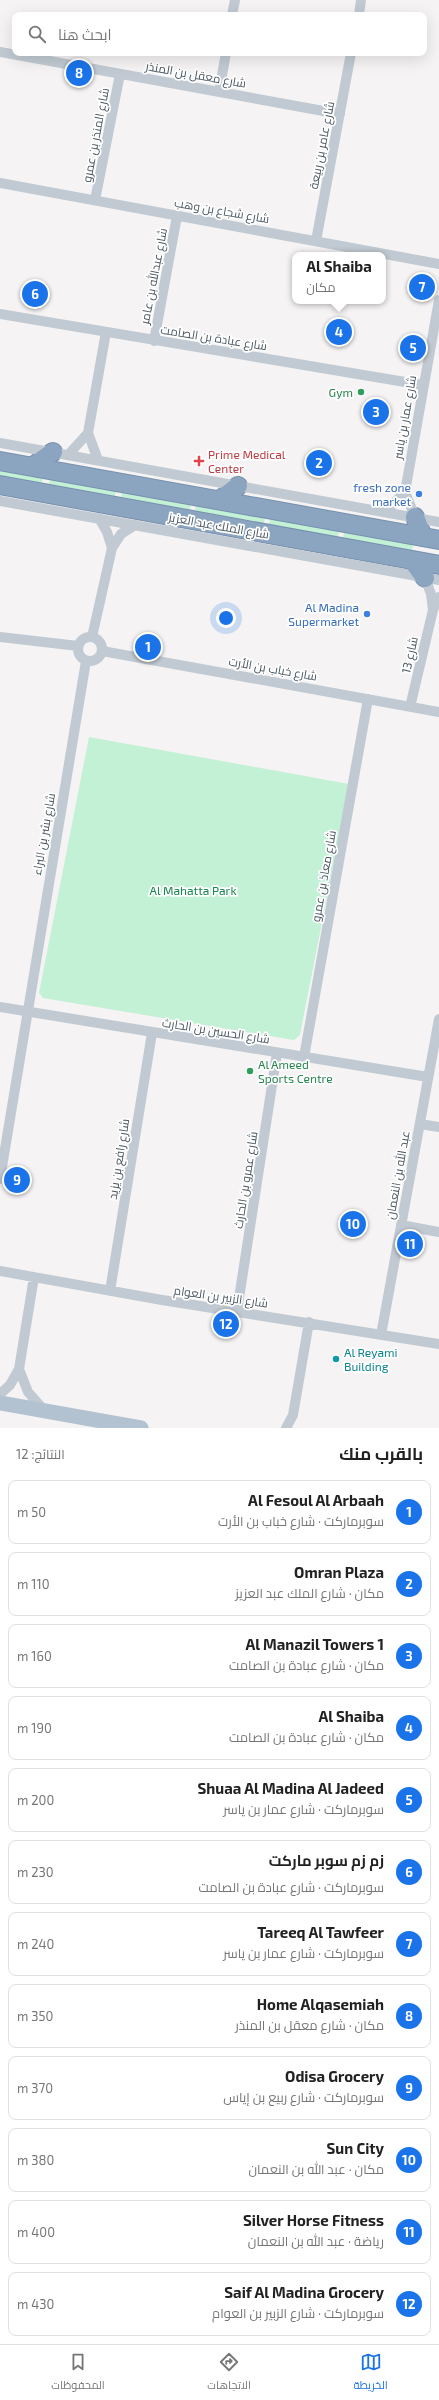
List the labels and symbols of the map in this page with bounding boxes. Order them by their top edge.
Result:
pin: 8 [66,58,92,88]
street label: شارع معقل بن المنذر [143,58,248,92]
street label: شارع المنذر بن عمرو [79,87,113,184]
street label: شارع عامر بن ربيعة [306,100,338,191]
street label: شارع شجاع بن وهب [173,195,271,227]
street label: شارع عبدالله بن عامر [137,227,171,327]
pin: 7 [409,272,435,302]
pin: 6 [22,279,48,309]
pin: 4 [326,317,352,347]
street label: شارع عبادة بن الصامت [159,322,268,354]
pin: 5 [400,333,426,363]
street label: شارع عمار بن ياسر [390,374,420,461]
place label: Gym [329,385,353,399]
marker: Gym [356,387,366,397]
pin: 3 [363,397,389,427]
place label: Prime Medical Center [208,447,286,475]
pin: 2 [306,448,332,478]
marker: Prime Medical Center [193,455,205,467]
place label: fresh zone market [353,480,411,508]
marker: fresh zone market [414,489,424,499]
street label: شارع الملك عبد العزيز [166,509,270,543]
place label: Al Madina Supermarket [288,600,359,628]
your location [216,608,236,628]
marker: Al Madina Supermarket [362,609,372,619]
pin: 1 [135,632,161,662]
street label: شارع 13 [398,635,422,675]
street label: شارع خباب بن الأرت [227,653,318,685]
street label: شارع بشر بن البراء [29,792,59,877]
street label: شارع معاذ بن عمرو [308,829,340,923]
park label: Al Mahatta Park [149,883,237,897]
street label: شارع الحسين بن الحارث [161,1015,271,1047]
place label: Al Ameed Sports Centre [258,1057,333,1085]
marker: Al Ameed Sports Centre [245,1066,255,1076]
street label: شارع رافع بن يزيد [105,1118,133,1201]
street label: شارع عمرو بن الحارث [230,1130,262,1230]
street label: عبد الله بن النعمان [382,1130,413,1221]
pin: 9 [4,1165,30,1195]
pin: 10 [340,1209,366,1239]
pin: 11 [397,1229,423,1259]
street label: شارع الزبير بن العوام [173,1282,269,1312]
pin: 12 [213,1309,239,1339]
place label: Al Reyami Building [344,1345,398,1373]
marker: Al Reyami Building [331,1354,341,1364]

